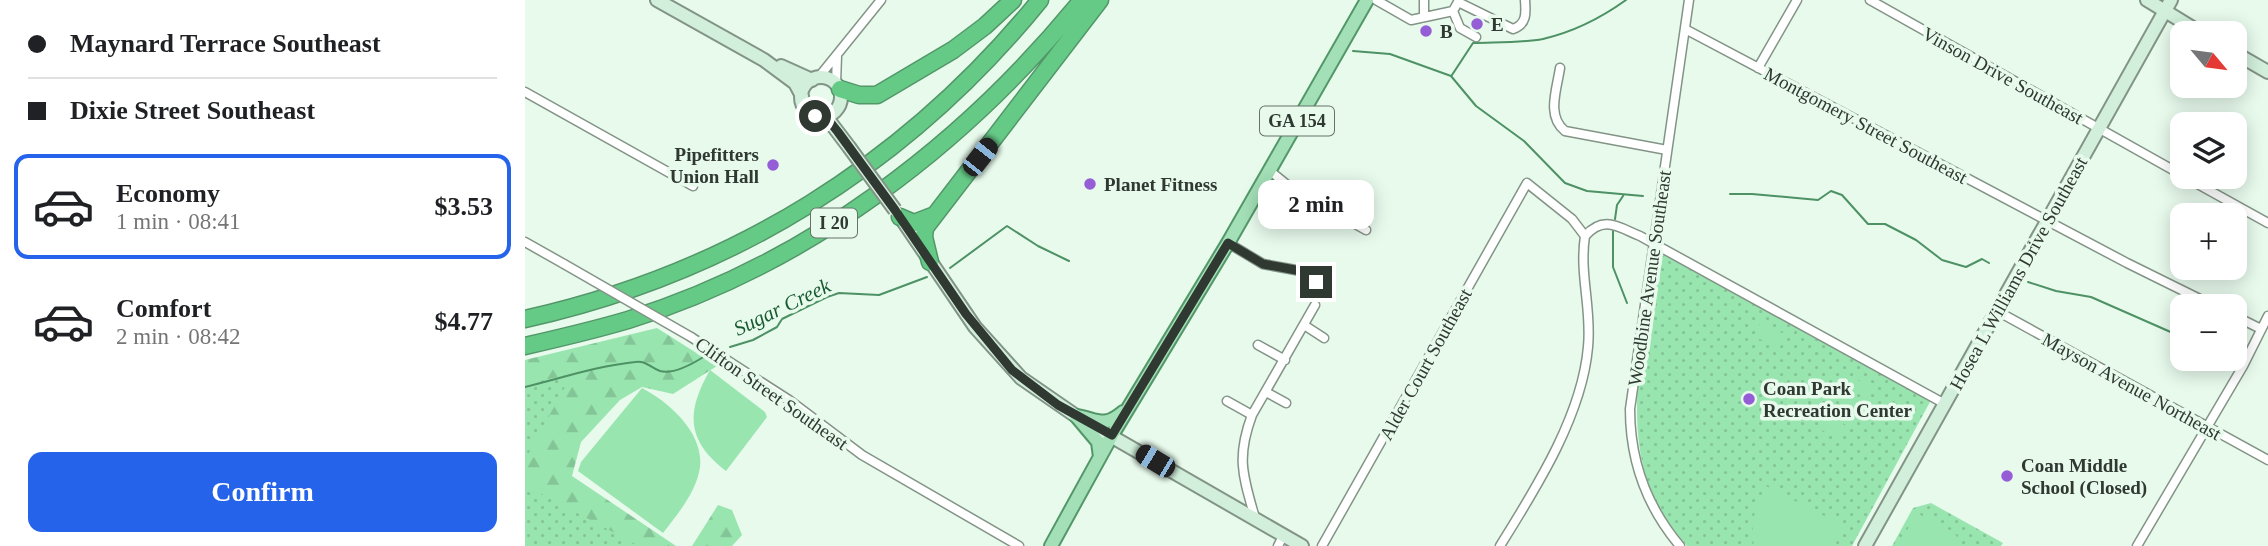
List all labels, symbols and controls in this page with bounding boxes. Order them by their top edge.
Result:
place label: E [1491,14,1504,35]
marker: E [1469,16,1485,32]
place label: B [1440,21,1453,42]
north arrow [2170,21,2247,98]
map controls [2170,21,2247,371]
marker: B [1418,23,1434,39]
street label: Vinson Drive Southeast [1919,23,2087,129]
text: Maynard Terrace Southeast [70,29,381,58]
street label: Montgomery Street Southeast [1761,63,1972,188]
text: Dixie Street Southeast [70,96,315,125]
route start [799,100,831,132]
road number: GA 154 [1260,106,1334,136]
button: layers [2170,112,2247,189]
car [959,134,1002,180]
place label: Pipefitters Union Hall [670,144,759,187]
street label: Hosea L Williams Drive Southeast [1945,152,2092,393]
marker: Pipefitters Union Hall [765,157,781,173]
street label: Woodbine Avenue Southeast [1624,168,1675,387]
place label: Planet Fitness [1104,174,1217,195]
icon: car [32,175,95,238]
marker: Planet Fitness [1082,176,1098,192]
text: Economy [116,179,220,208]
callout: 2 min [1258,180,1374,230]
text: $3.53 [435,192,493,221]
text: 2 min [1288,192,1344,217]
button: + [2170,203,2247,280]
road number: I 20 [811,208,857,238]
text: 1 min · 08:41 [116,209,241,234]
route end [1300,266,1332,298]
water label: Sugar Creek [730,273,835,341]
street label: Alder Court Southeast [1375,284,1476,444]
icon: car [32,290,95,353]
text: Comfort [116,294,211,323]
button: − [2170,294,2247,371]
text: $4.77 [435,307,493,336]
text: 2 min · 08:42 [116,324,241,349]
street label: Mayson Avenue Northeast [2039,328,2225,445]
street label: Clifton Street Southeast [691,333,853,454]
place label: Coan Park Recreation Center [1763,378,1913,421]
marker: Coan Park Recreation Center [1741,391,1757,407]
car [1132,441,1179,481]
button: Confirm [28,452,497,532]
place label: Coan Middle School (Closed) [2021,455,2147,499]
marker: Coan Middle School (Closed) [1999,468,2015,484]

